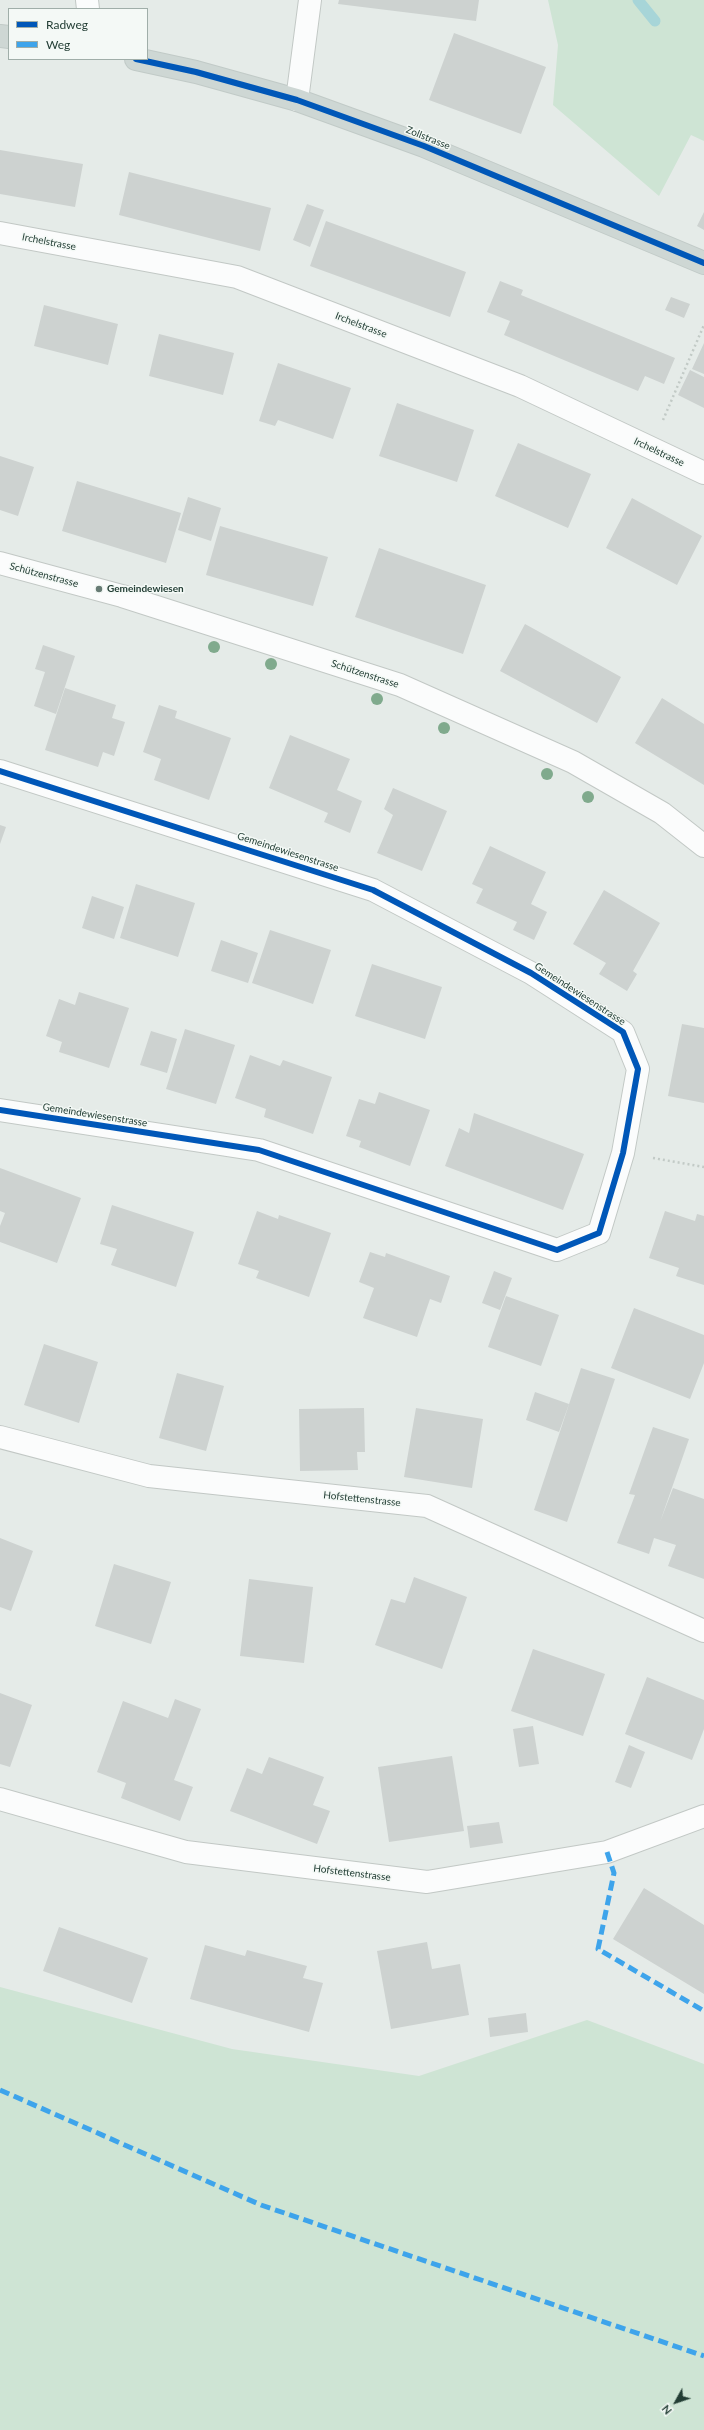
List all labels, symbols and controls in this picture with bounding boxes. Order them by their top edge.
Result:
legend [8,8,148,60]
text: Radweg [46,17,88,32]
text: Weg [46,37,70,52]
street label: Zollstrasse [404,124,452,152]
street label: Irchelstrasse [21,231,77,253]
street label: Irchelstrasse [333,310,389,340]
street label: Irchelstrasse [632,435,686,469]
street label: Schützenstrasse [8,560,80,590]
place label: Gemeindewiesen [107,583,184,595]
marker: Gemeindewiesen [94,584,104,594]
street label: Schützenstrasse [330,657,400,691]
street label: Gemeindewiesenstrasse [236,830,340,874]
street label: Gemeindewiesenstrasse [532,960,628,1028]
street label: Gemeindewiesenstrasse [42,1101,148,1129]
street label: Hofstettenstrasse [323,1489,401,1509]
street label: Hofstettenstrasse [313,1862,391,1884]
north arrow [656,2382,696,2422]
text: N [659,2403,674,2417]

